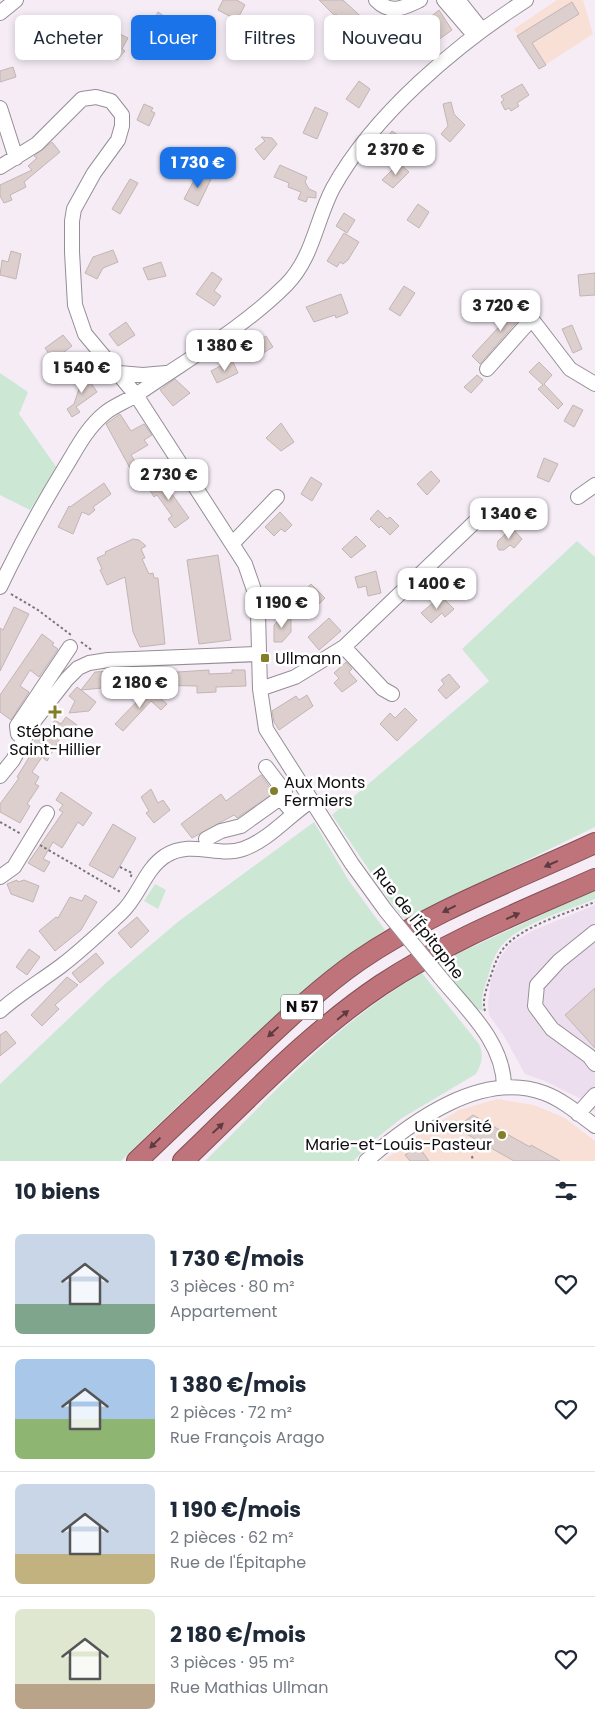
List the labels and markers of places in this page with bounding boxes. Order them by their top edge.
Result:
pin: 2 370 € [350,134,442,176]
pin: 1 730 € [152,146,244,189]
pin: 3 720 € [455,290,547,332]
pin: 1 380 € [179,330,271,372]
pin: 1 540 € [36,352,128,394]
pin: 2 730 € [123,458,215,501]
pin: 1 340 € [463,498,555,540]
pin: 1 400 € [391,568,483,610]
pin: 1 190 € [236,586,328,629]
place label: Ullmann [275,647,341,670]
marker: Ullmann [259,652,271,664]
pin: 2 180 € [94,666,186,709]
marker: Stéphane Saint-Hillier [48,705,62,719]
place label: Stéphane Saint-Hillier [9,720,101,761]
place label: Aux Monts Fermiers [284,771,365,812]
marker: Aux Monts Fermiers [268,785,280,797]
place label: Université Marie-et-Louis-Pasteur [305,1115,492,1156]
marker: Université Marie-et-Louis-Pasteur [496,1129,508,1141]

